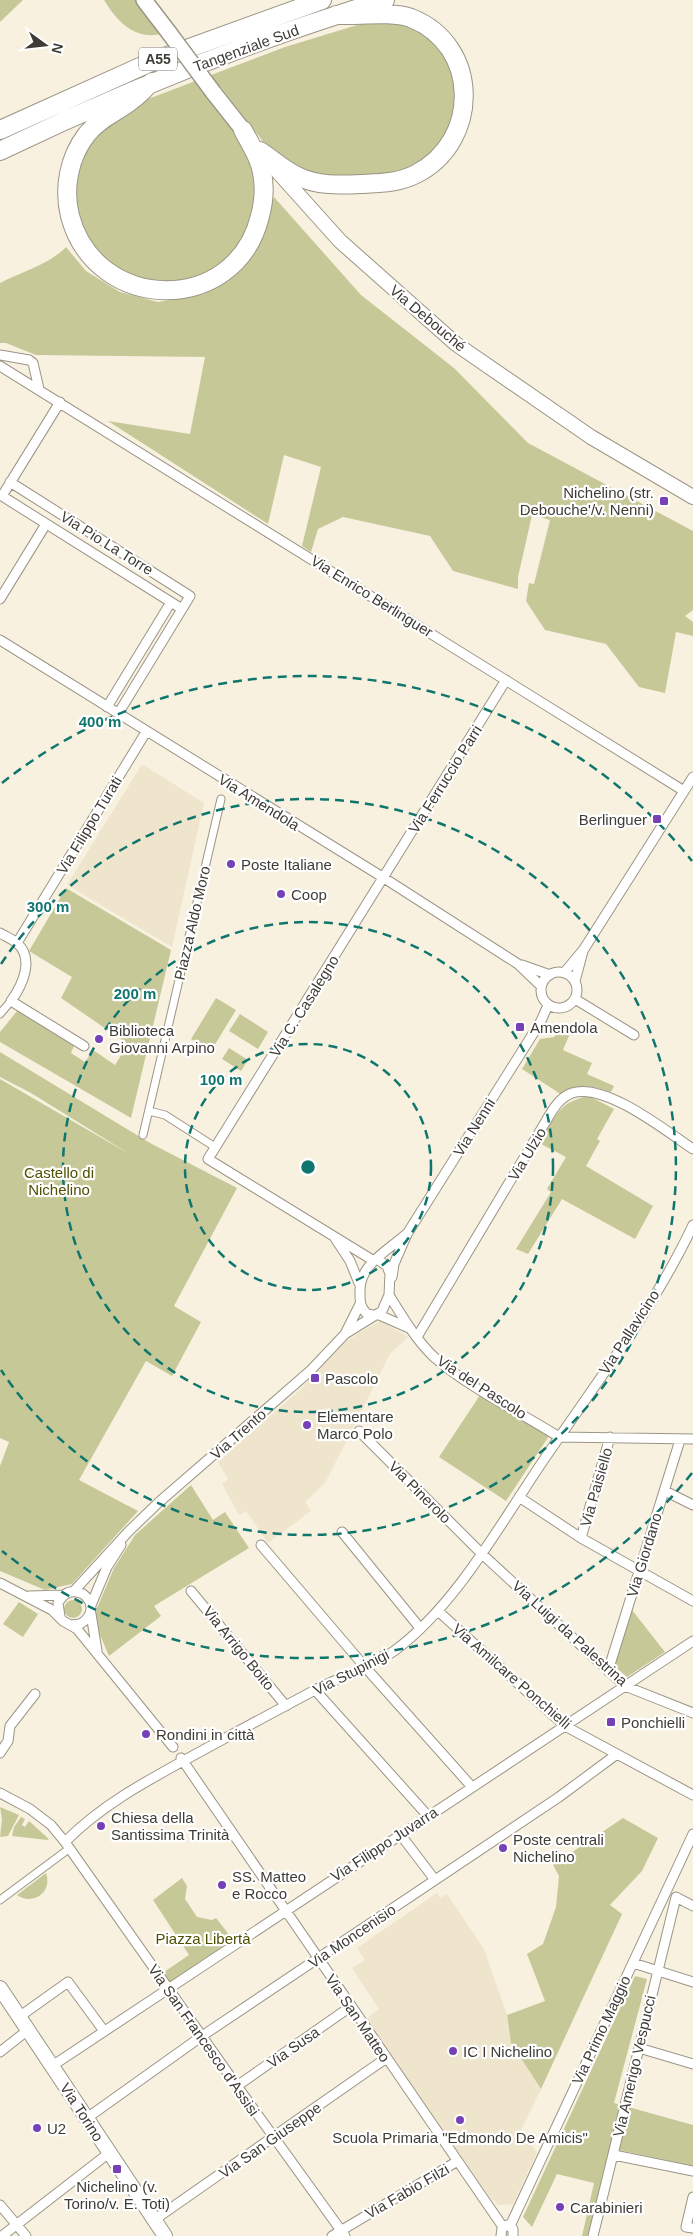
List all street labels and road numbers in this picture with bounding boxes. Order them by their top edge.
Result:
street label: Tangenziale Sud [191,21,301,75]
road number: A55 [139,48,177,70]
street label: Via Debouché [387,281,469,355]
street label: Via Pio La Torre [57,508,157,578]
street label: Via Enrico Berlinguer [308,552,436,640]
street label: Via Ferruccio Parri [405,722,485,836]
street label: Via Amendola [215,770,303,834]
street label: Via Filippo Turati [53,773,125,877]
street label: Piazza Aldo Moro [171,864,213,982]
street label: Via C. Casalegno [266,952,342,1060]
street label: Via Nenni [450,1095,498,1159]
street label: Via Ulzio [505,1124,549,1184]
street label: Via Pallavicino [595,1287,663,1377]
street label: Via del Pascolo [434,1352,530,1422]
street label: Via Trento [207,1405,269,1463]
street label: Via Paisiello [577,1446,615,1528]
street label: Via Pinerolo [385,1457,455,1527]
street label: Via Giordano [623,1511,665,1599]
street label: Via Luigi da Palestrina [509,1577,632,1690]
street label: Via Arrigo Boito [200,1603,278,1693]
street label: Via Amilcare Ponchielli [449,1620,575,1732]
street label: Via Stupinigi [310,1646,392,1698]
street label: Via Filippo Juvarra [327,1803,441,1885]
street label: Via Moncenisio [305,1901,399,1971]
street label: Via San Francesco d'Assisi [145,1961,263,2119]
street label: Via San Matteo [322,1971,394,2065]
street label: Via Primo Maggio [568,1973,634,2087]
street label: Via Amerigo Vespucci [609,1994,659,2138]
street label: Via Susa [264,2023,323,2071]
street label: Via Torino [57,2080,107,2144]
street label: Via San Giuseppe [216,2098,324,2182]
street label: Via Fabio Filzi [362,2160,452,2222]

